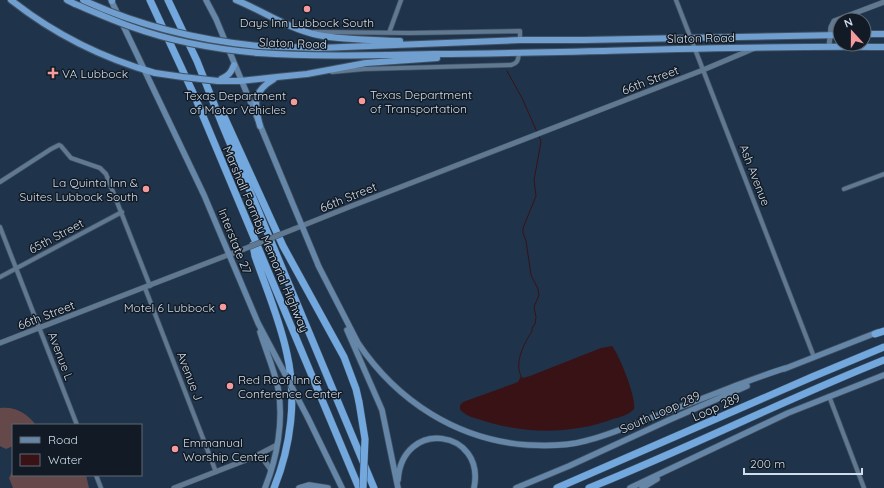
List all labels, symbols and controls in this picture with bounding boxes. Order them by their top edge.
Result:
marker: Days Inn Lubbock South [302,4,312,14]
north arrow [832,12,872,52]
place label: Days Inn Lubbock South [240,15,374,30]
text: N [842,15,855,31]
street label: Slaton Road [667,30,735,46]
street label: Slaton Road [259,34,327,52]
street label: 66th Street [619,62,681,98]
place label: VA Lubbock [62,66,128,81]
marker: VA Lubbock [47,67,59,79]
place label: Texas Department of Transportation [370,87,472,116]
place label: Texas Department of Motor Vehicles [184,88,286,117]
marker: Texas Department of Transportation [357,96,367,106]
marker: Texas Department of Motor Vehicles [289,97,299,107]
street label: Ash Avenue [736,142,774,208]
street label: Marshall Formby Memorial Highway [220,143,312,335]
place label: La Quinta Inn & Suites Lubbock South [20,175,138,204]
street label: 66th Street [317,179,379,215]
marker: La Quinta Inn & Suites Lubbock South [141,184,151,194]
street label: Interstate 27 [215,206,255,276]
street label: 65th Street [26,215,86,257]
street label: 66th Street [15,297,77,333]
place label: Motel 6 Lubbock [124,300,215,315]
marker: Motel 6 Lubbock [218,302,228,312]
street label: Avenue L [45,330,77,383]
street label: Avenue J [174,349,206,403]
place label: Red Roof Inn & Conference Center [238,372,342,401]
marker: Red Roof Inn & Conference Center [225,381,235,391]
street label: South Loop 289 [618,387,703,436]
street label: Loop 289 [690,390,743,424]
legend [12,424,142,476]
text: Road [48,432,78,447]
place label: Emmanual Worship Center [183,435,269,464]
marker: Emmanual Worship Center [170,444,180,454]
scale bar [744,450,862,476]
text: Water [48,452,83,467]
text: 200 m [750,456,785,471]

